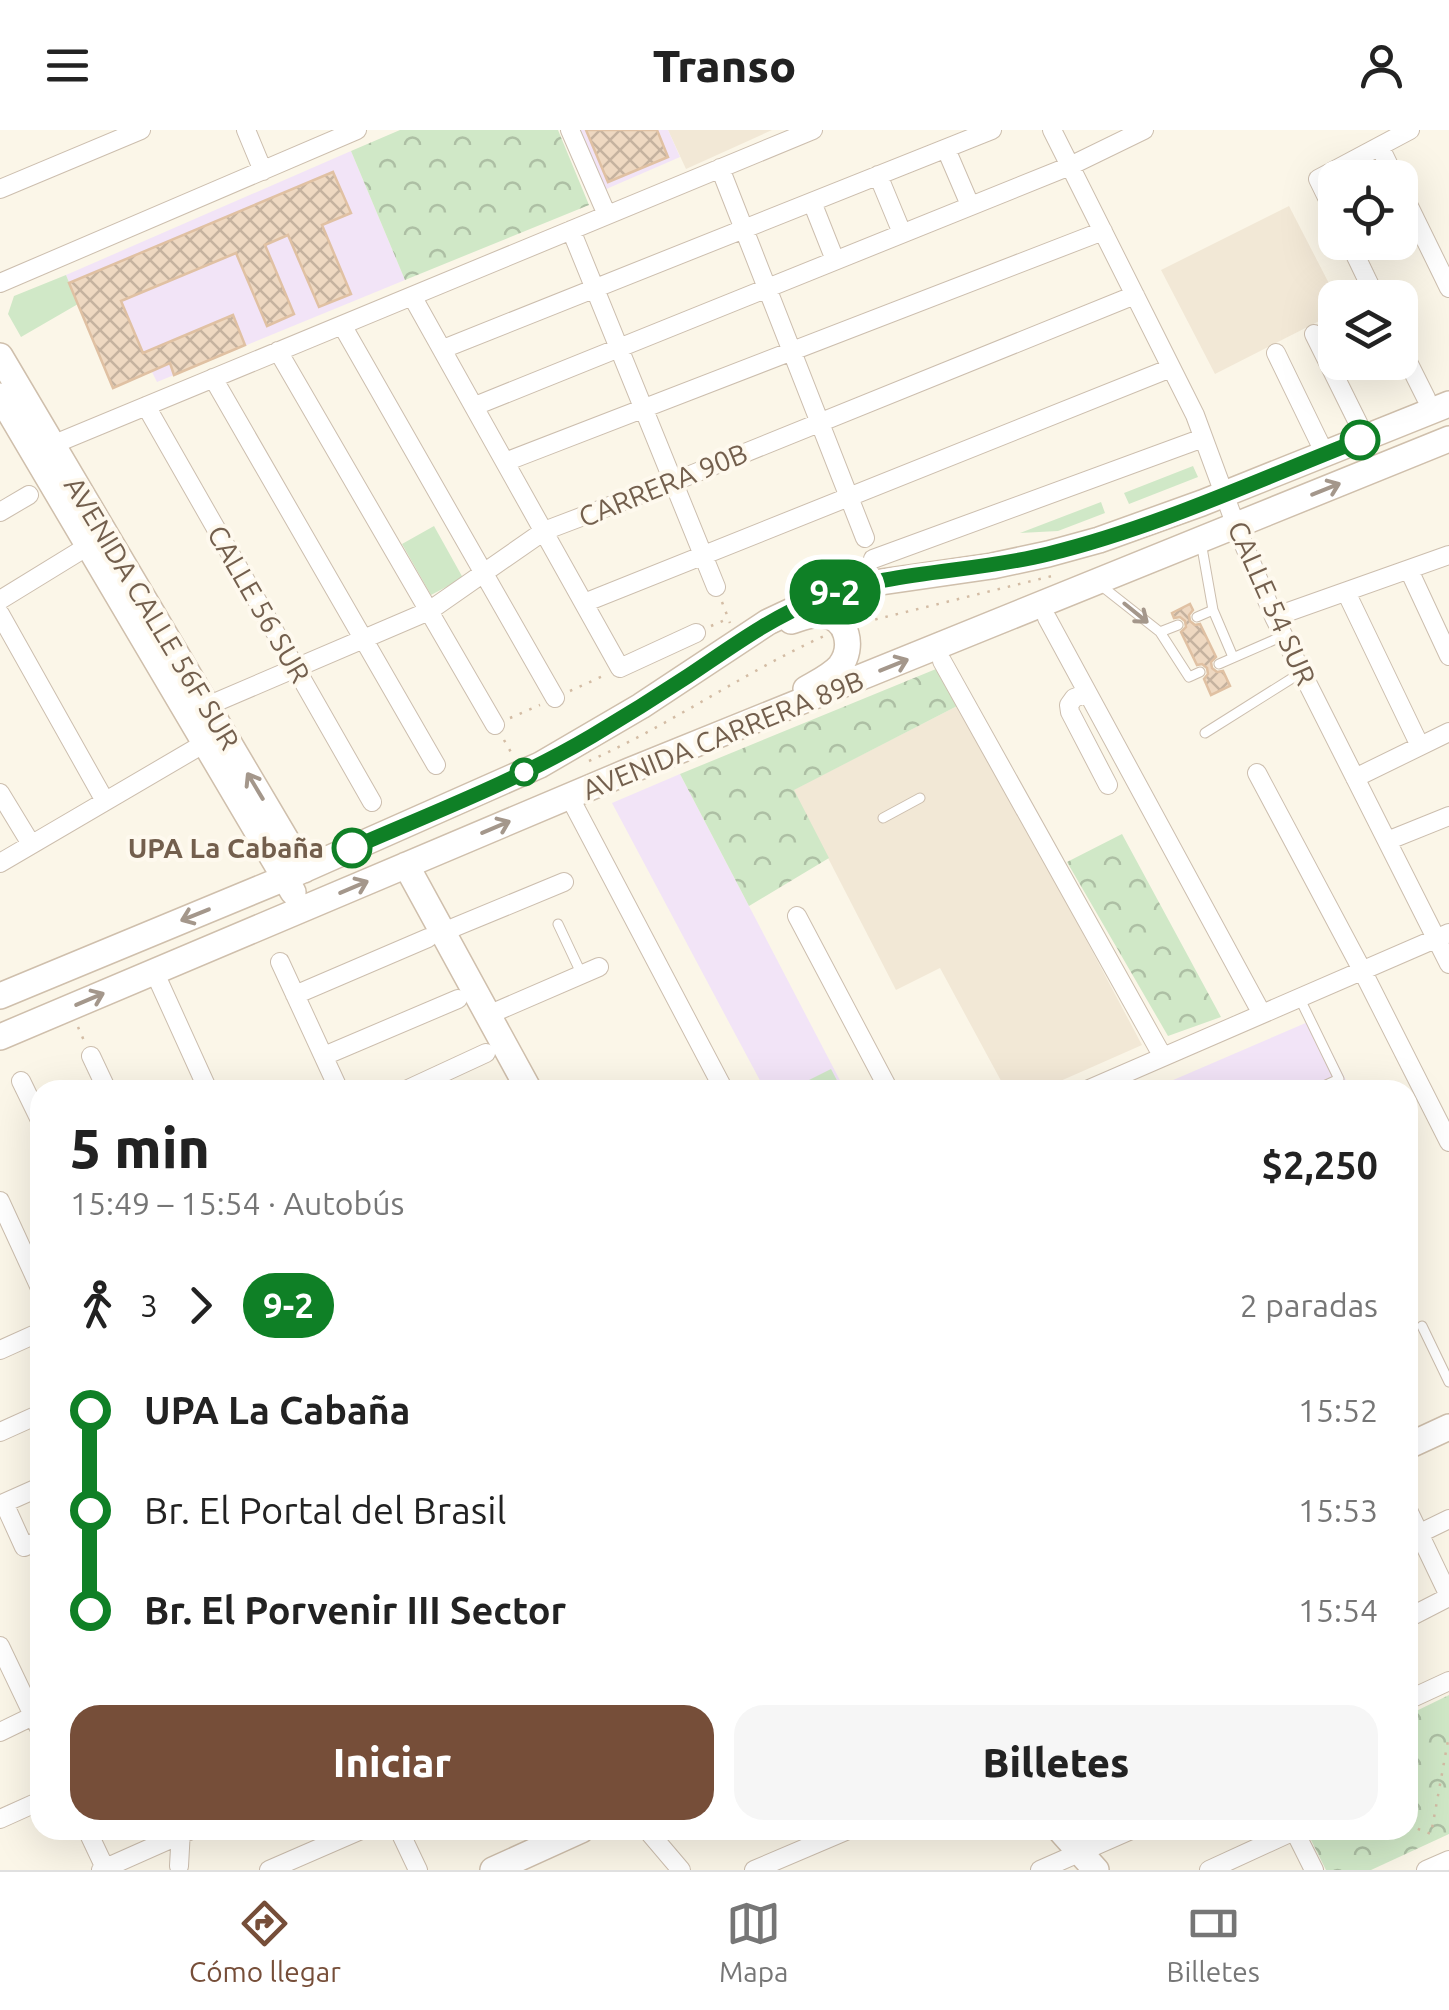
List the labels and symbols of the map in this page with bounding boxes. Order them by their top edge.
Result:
unlabelled marker [1341,421,1379,459]
street label: CARRERA 90B [574,437,752,532]
street label: AVENIDA CALLE 56F SUR [59,471,246,754]
one-way arrow [1310,479,1341,497]
street label: CALLE 54 SUR [1223,516,1322,689]
street label: CALLE 56 SUR [202,520,317,688]
line badge: 9-2 [778,560,892,624]
one-way arrow [1123,602,1149,624]
one-way arrow [878,655,909,673]
street label: AVENIDA CARRERA 89B [578,664,868,805]
unlabelled marker [511,759,537,785]
one-way arrow [244,772,264,801]
one-way arrow [480,817,511,835]
marker: UPA La Cabaña [333,829,371,867]
place label: UPA La Cabaña [128,832,324,863]
one-way arrow [339,877,369,895]
one-way arrow [180,908,210,926]
one-way arrow [74,989,104,1007]

